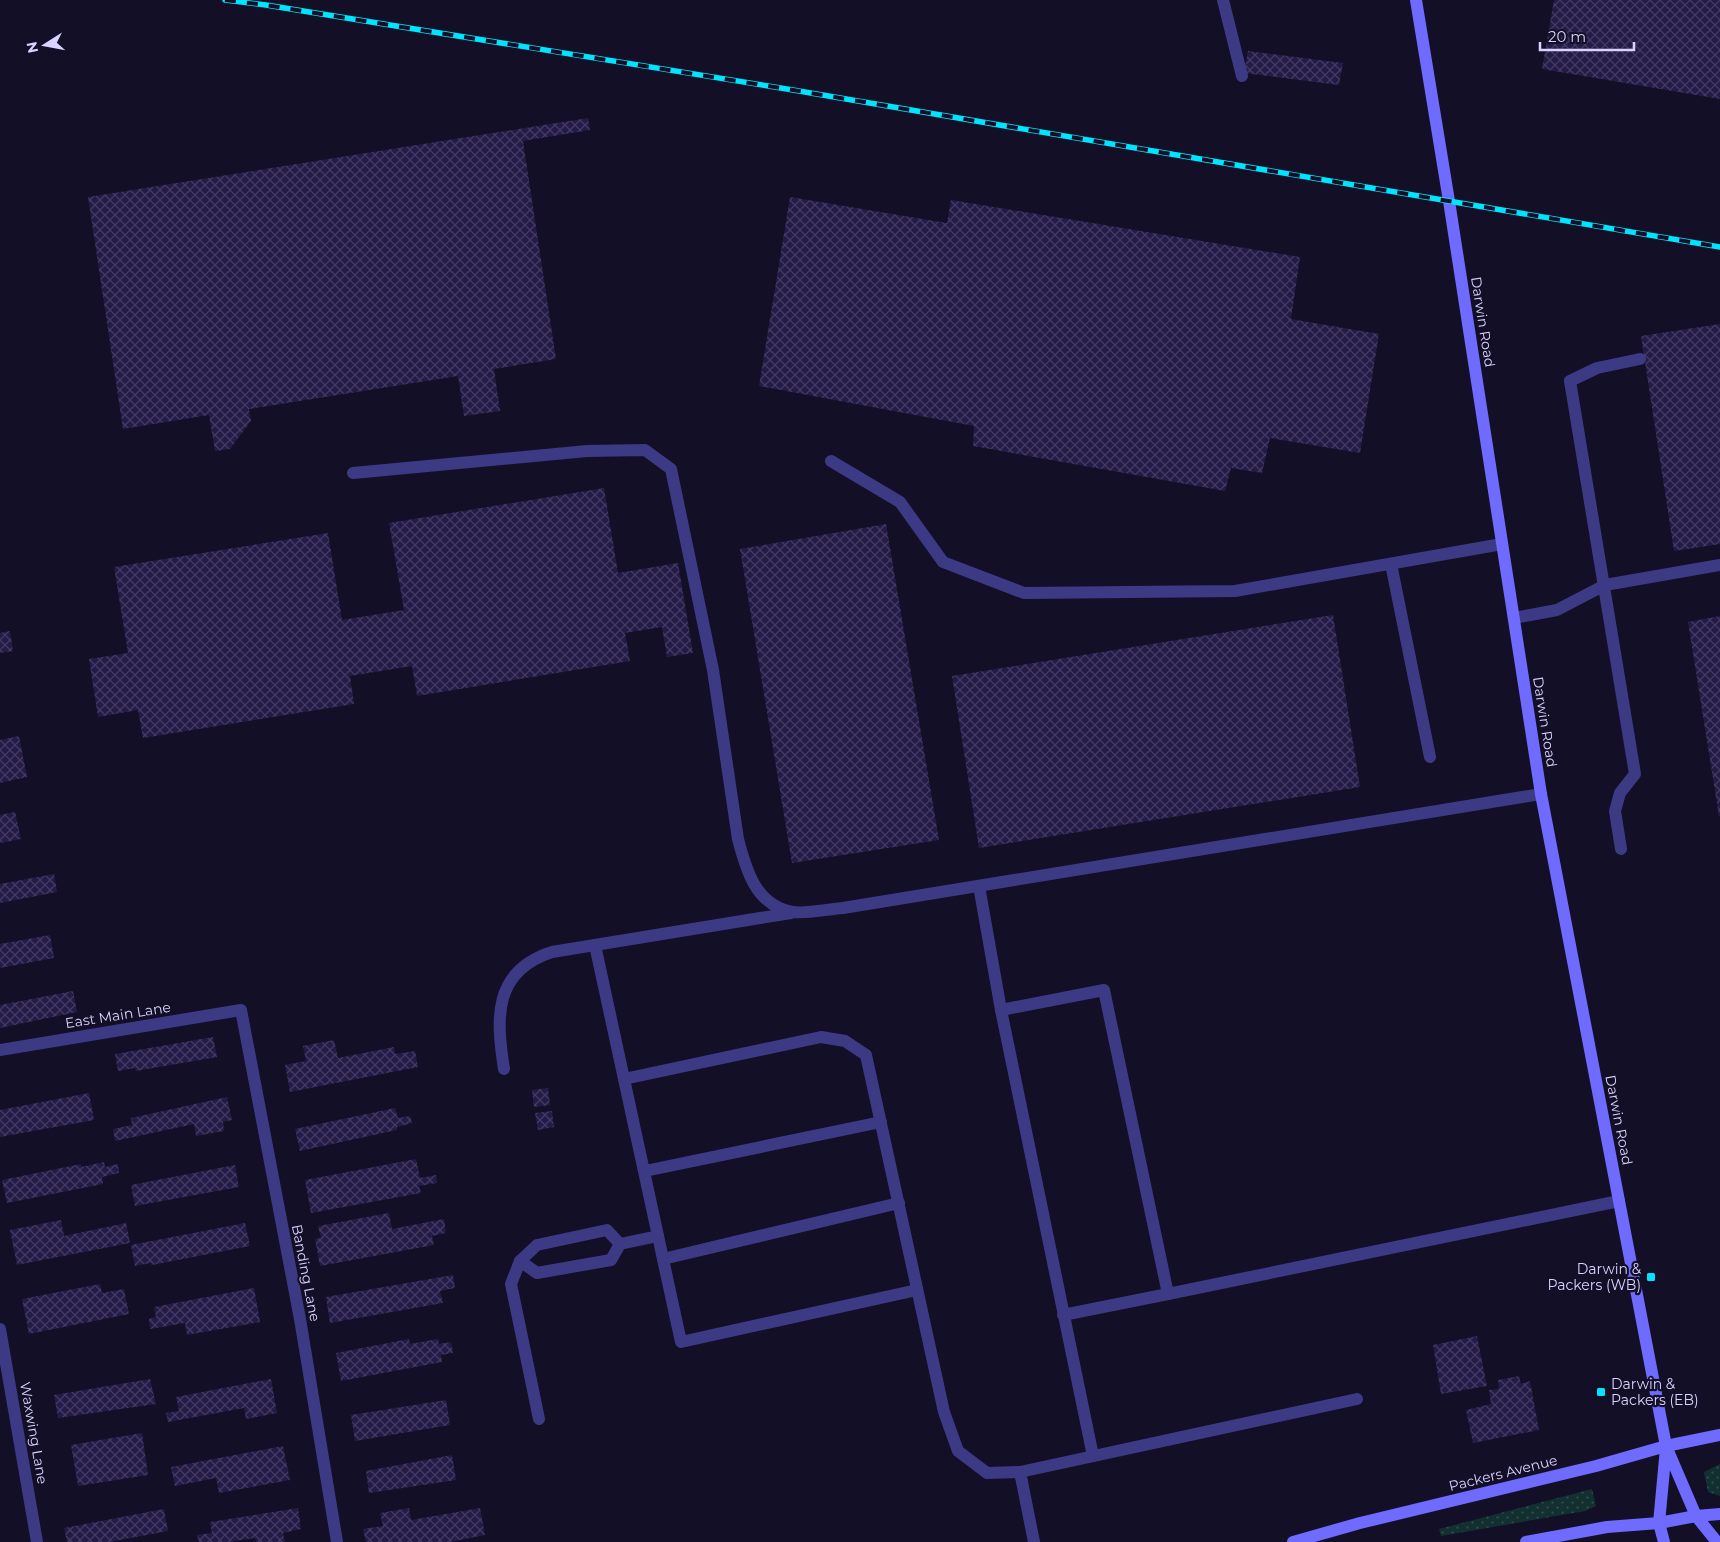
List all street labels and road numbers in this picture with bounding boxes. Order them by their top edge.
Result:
street label: Darwin Road [1467,275,1499,369]
street label: Darwin Road [1529,675,1561,769]
street label: East Main Lane [64,998,172,1032]
street label: Darwin Road [1601,1073,1637,1167]
street label: Banding Lane [288,1223,324,1323]
street label: Waxwing Lane [16,1380,52,1486]
street label: Packers Avenue [1447,1451,1559,1495]

